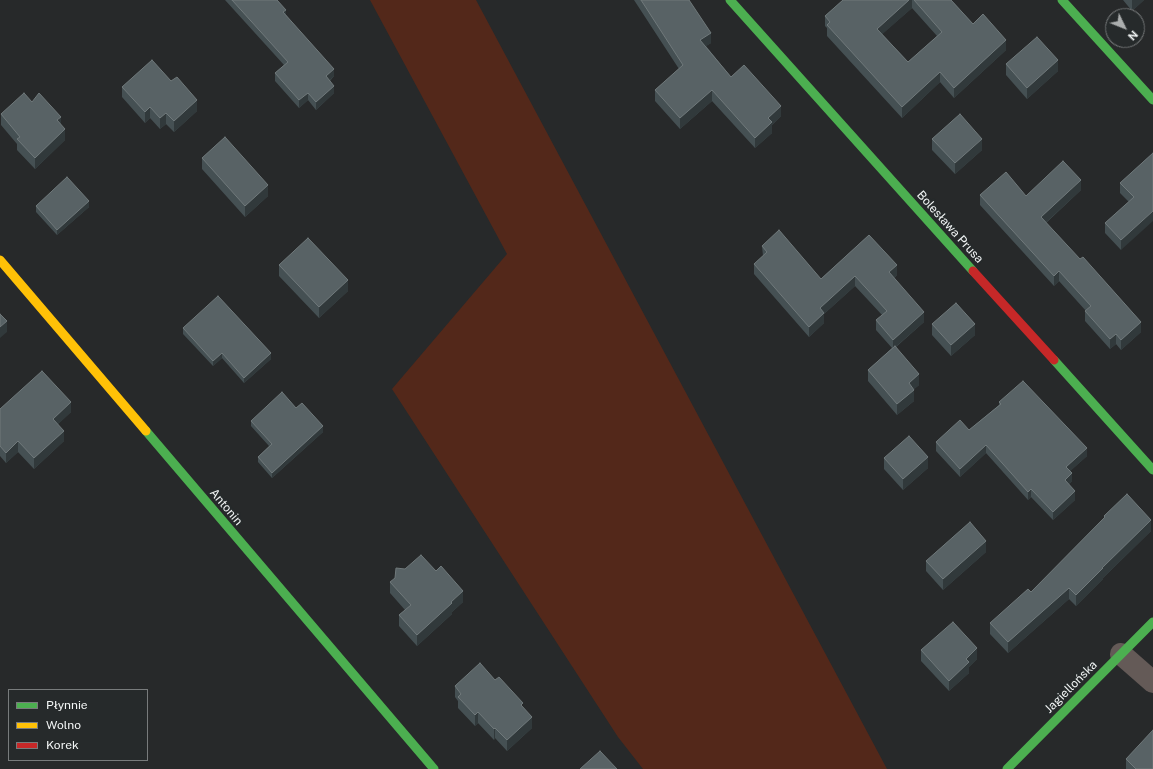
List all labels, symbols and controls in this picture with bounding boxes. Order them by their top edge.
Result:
north arrow [1105,8,1145,48]
text: N [1126,28,1140,43]
street label: Bolesława Prusa [914,188,986,266]
street label: Antonin [207,486,245,528]
street label: Jagiellońska [1042,658,1100,716]
legend [8,689,148,761]
text: Płynnie [46,698,88,712]
text: Wolno [46,718,81,732]
text: Korek [46,738,79,752]

